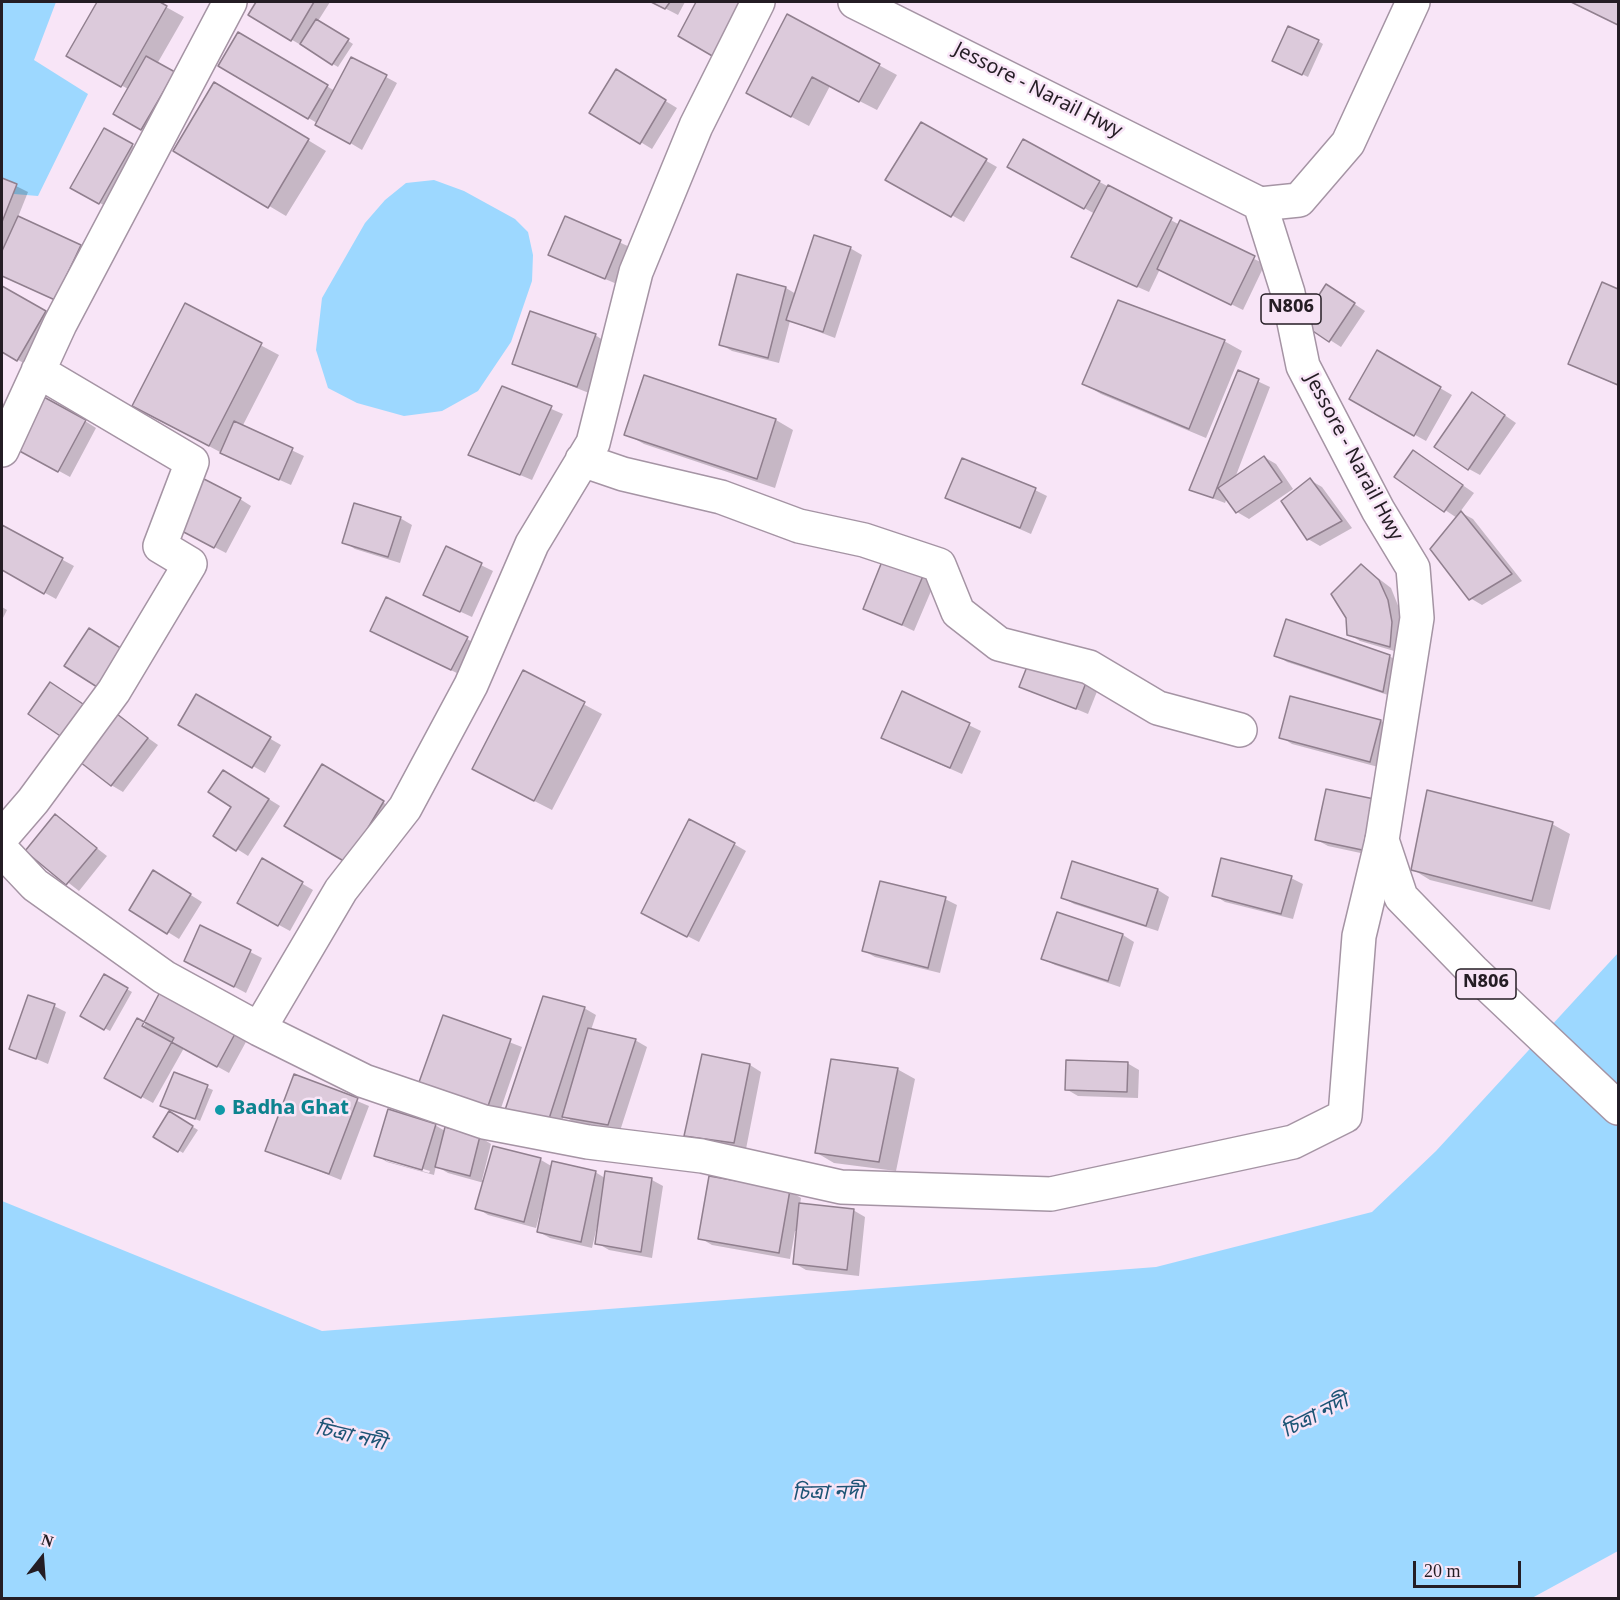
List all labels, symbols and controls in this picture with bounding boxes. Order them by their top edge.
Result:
street label: Jessore - Narail Hwy [949,39,1125,145]
road number: N806 [1261,294,1321,324]
street label: Jessore - Narail Hwy [1298,370,1406,546]
road number: N806 [1456,969,1516,999]
place label: Badha Ghat [232,1098,349,1122]
marker: Badha Ghat [213,1103,227,1117]
water label: চিত্রা নদী [1278,1391,1354,1445]
water label: চিত্রা নদী [312,1418,388,1458]
water label: চিত্রা নদী [792,1482,864,1508]
north arrow [12,1528,72,1588]
text: N [39,1530,55,1550]
scale bar [1416,1549,1524,1587]
text: 20 m [1424,1561,1461,1581]

